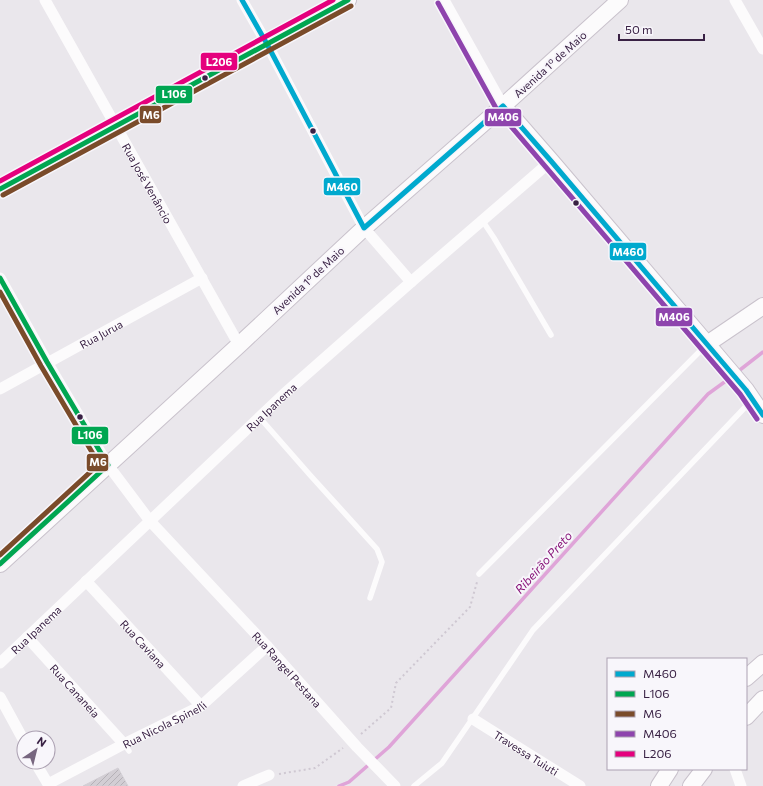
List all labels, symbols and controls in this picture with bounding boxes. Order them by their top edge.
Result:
scale bar [619,16,704,42]
text: 50 m [625,22,653,36]
street label: Avenida 1º de Maio [511,28,589,100]
line badge: L206 [200,52,238,71]
text: L206 [206,55,233,68]
unlabelled marker [200,73,210,83]
line badge: L106 [155,85,193,104]
text: L106 [162,87,187,100]
line badge: M6 [139,105,162,124]
text: M6 [142,108,160,121]
line badge: M406 [484,108,522,127]
text: M406 [487,110,519,123]
unlabelled marker [308,126,318,136]
street label: Rua José Venâncio [120,141,176,226]
line badge: M460 [323,177,361,196]
text: M460 [326,180,358,193]
unlabelled marker [571,198,581,208]
line badge: M460 [609,242,647,261]
street label: Avenida 1º de Maio [269,243,347,317]
text: M460 [612,245,644,258]
line badge: M406 [655,307,693,327]
text: M406 [658,310,690,323]
street label: Rua Jurua [77,317,125,351]
street label: Rua Ipanema [243,380,299,433]
unlabelled marker [75,412,85,422]
line badge: L106 [71,426,109,445]
text: L106 [78,428,103,441]
line badge: M6 [86,453,109,472]
text: M6 [89,455,107,468]
water label: Ribeirão Preto [512,528,574,596]
street label: Rua Ipanema [8,603,63,656]
street label: Rua Caviana [118,617,169,670]
street label: Rua Rangel Pestana [250,629,325,710]
legend [607,658,747,770]
street label: Rua Cananeia [48,661,103,720]
text: M460 [643,666,677,680]
text: L106 [643,686,670,700]
street label: Rua Nicola Spinelli [120,698,209,750]
text: M6 [643,706,662,720]
text: M406 [643,726,677,740]
street label: Travessa Tuiuti [492,727,561,778]
north arrow [16,730,56,770]
text: N [35,734,49,749]
text: L206 [643,746,672,760]

